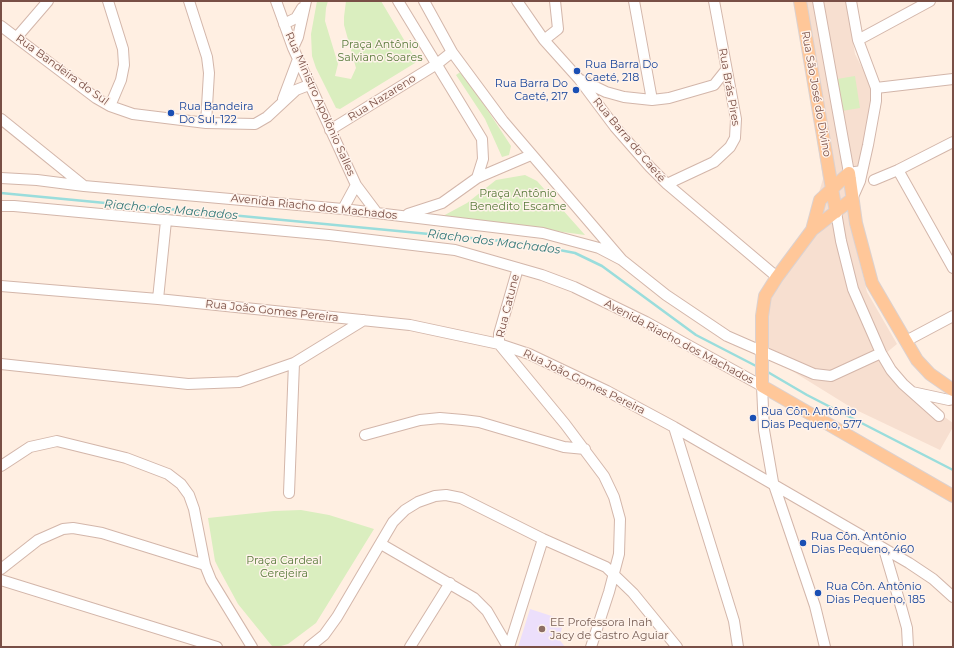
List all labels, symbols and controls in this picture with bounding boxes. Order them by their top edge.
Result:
street label: Rua Ministro Apolônio Salles [282,30,358,178]
street label: Rua São José do Divino [798,30,834,158]
street label: Rua Bandeira do Sul [13,32,111,108]
park label: Praça Antônio Salviano Soares [337,38,423,64]
street label: Rua Brás Pires [716,47,742,127]
place label: Rua Barra Do Caeté, 218 [585,58,658,84]
marker: Rua Barra Do Caeté, 218 [572,66,582,76]
street label: Rua Nazareno [346,72,418,124]
place label: Rua Barra Do Caeté, 217 [495,77,568,103]
marker: Rua Barra Do Caeté, 217 [571,85,581,95]
street label: Rua Barra do Caeté [590,95,668,185]
place label: Rua Bandeira Do Sul, 122 [179,100,253,126]
marker: Rua Bandeira Do Sul, 122 [166,108,176,118]
park label: Praça Antônio Benedito Escame [469,187,567,213]
street label: Avenida Riacho dos Machados [230,192,398,222]
water label: Riacho dos Machados [104,197,238,223]
water label: Riacho dos Machados [427,227,561,257]
street label: Rua Catune [494,273,522,339]
street label: Rua João Gomes Pereira [205,297,339,325]
street label: Avenida Riacho dos Machados [602,297,756,387]
street label: Rua João Gomes Pereira [521,347,647,417]
place label: Rua Côn. Antônio Dias Pequeno, 577 [761,405,862,431]
marker: Rua Côn. Antônio Dias Pequeno, 577 [748,413,758,423]
place label: Rua Côn. Antônio Dias Pequeno, 460 [811,530,914,556]
marker: Rua Côn. Antônio Dias Pequeno, 460 [798,538,808,548]
park label: Praça Cardeal Cerejeira [246,554,322,580]
place label: Rua Côn. Antônio Dias Pequeno, 185 [826,580,925,606]
marker: Rua Côn. Antônio Dias Pequeno, 185 [813,588,823,598]
place label: EE Professora Inah Jacy de Castro Aguiar [550,616,669,642]
marker: EE Professora Inah Jacy de Castro Aguiar [537,624,547,634]

